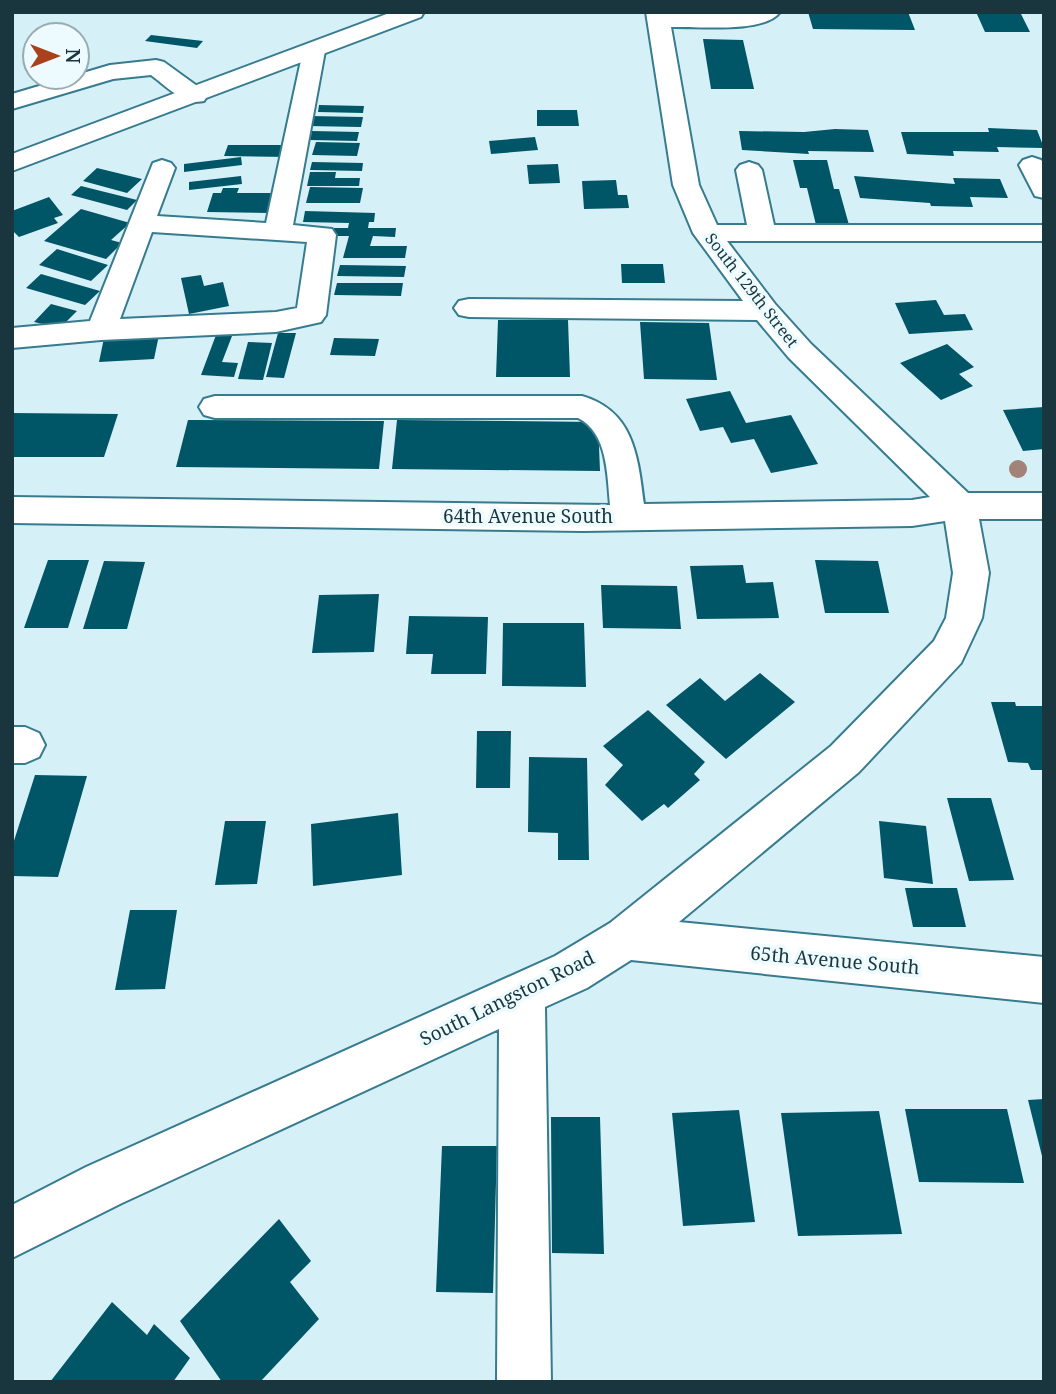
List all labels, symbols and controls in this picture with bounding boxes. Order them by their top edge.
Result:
north arrow [21,21,91,91]
text: N [60,49,86,64]
street label: South 129th Street [700,228,804,352]
street label: 64th Avenue South [443,503,613,529]
street label: 65th Avenue South [749,940,921,980]
street label: South Langston Road [415,944,599,1052]

